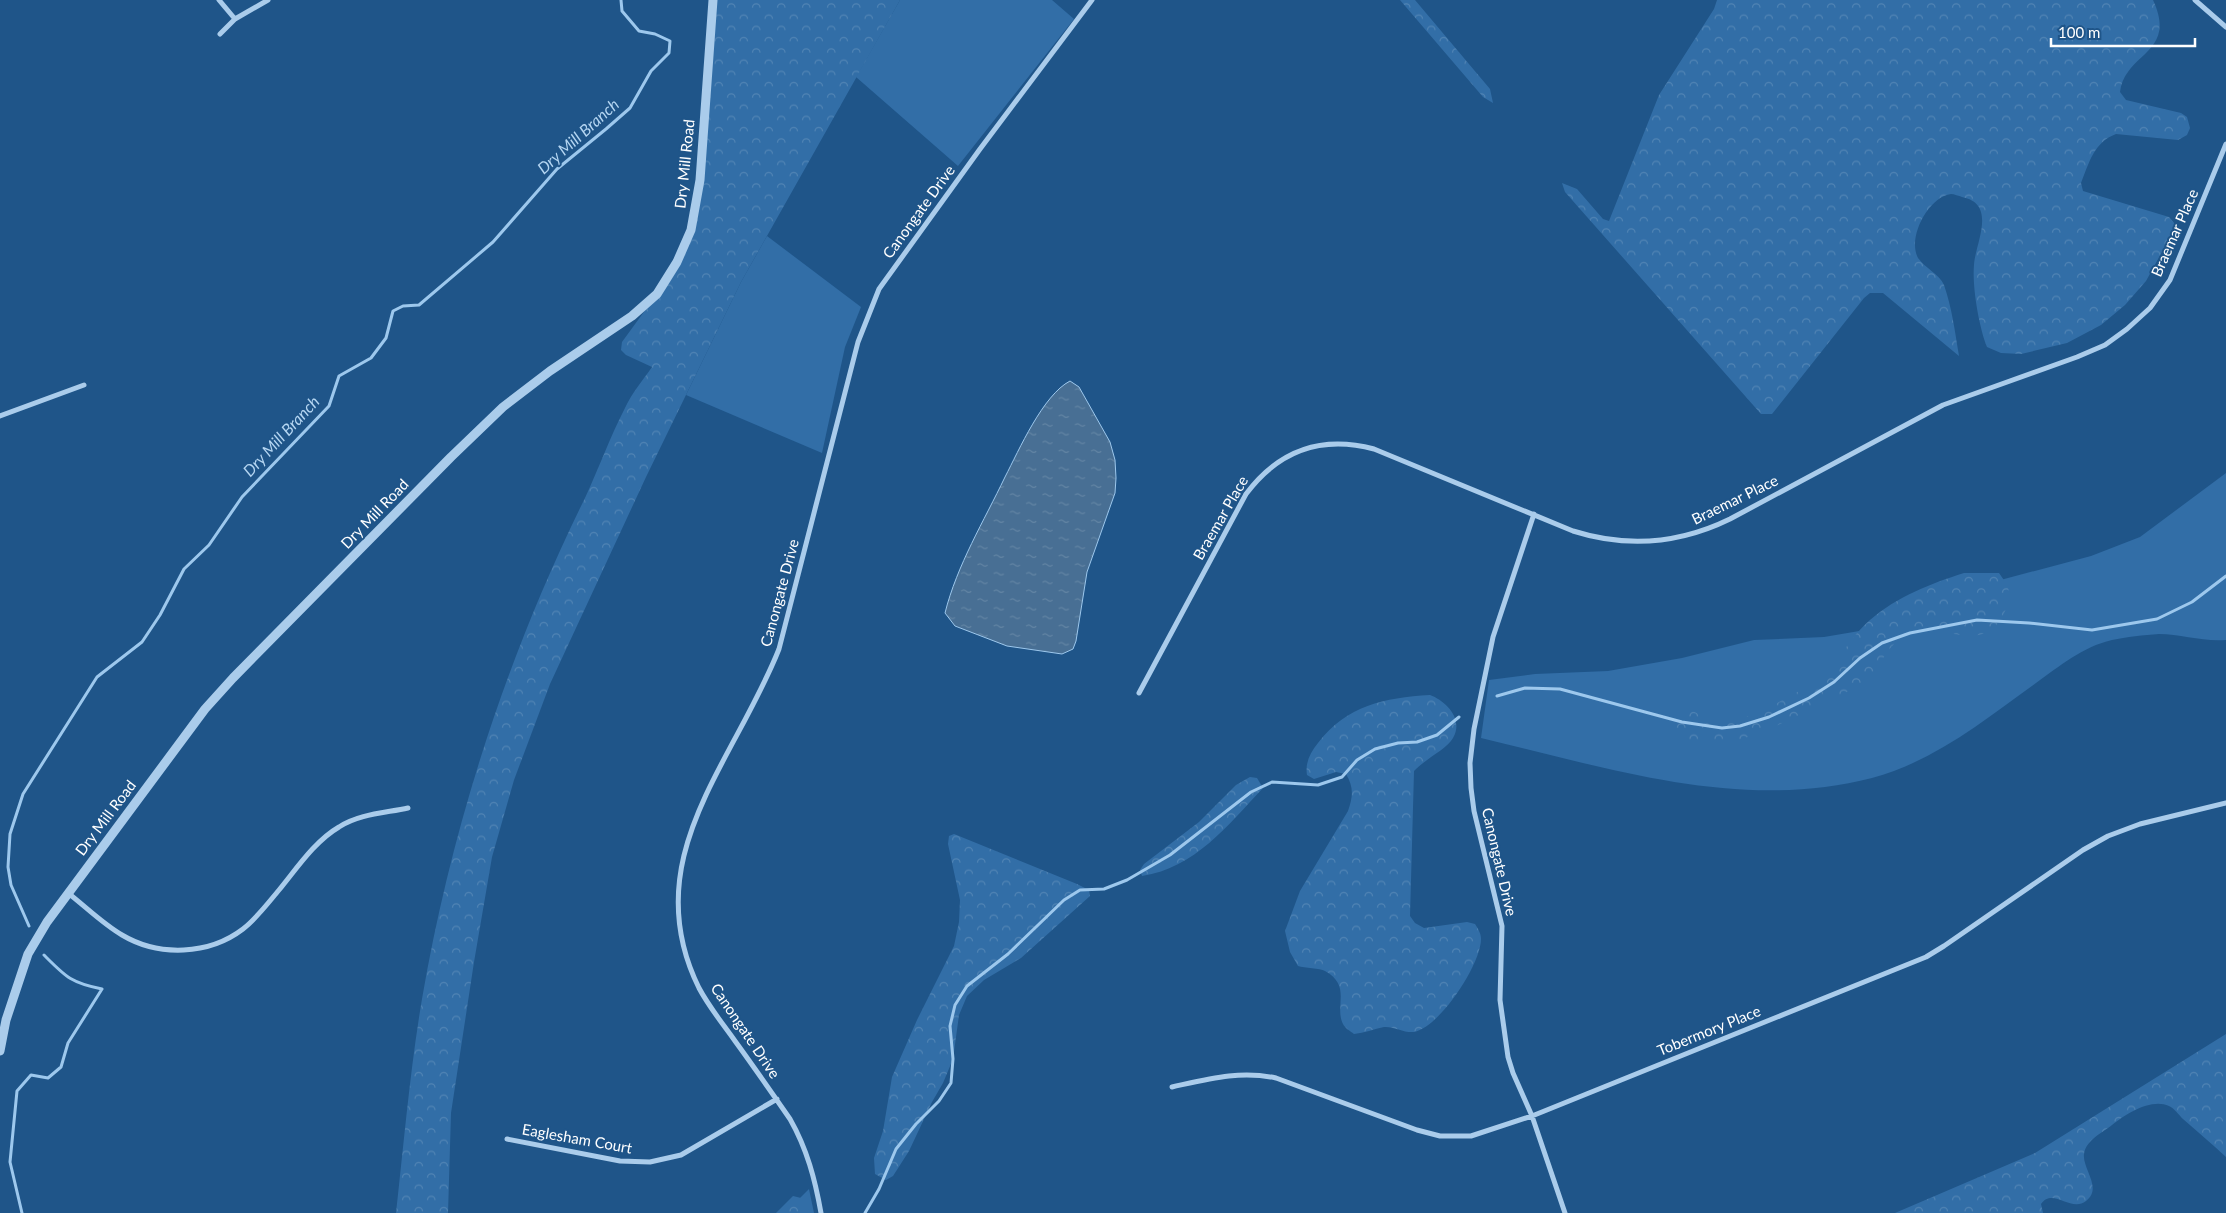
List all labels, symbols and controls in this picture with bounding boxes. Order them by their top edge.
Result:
scale bar [2051,15,2195,47]
text: 100 m [2058,23,2100,41]
water label: Dry Mill Branch [533,94,622,177]
street label: Dry Mill Road [670,118,698,209]
street label: Canongate Drive [878,161,958,262]
street label: Braemar Place [2147,186,2201,279]
water label: Dry Mill Branch [239,392,323,480]
street label: Braemar Place [1688,470,1781,528]
street label: Braemar Place [1189,472,1251,563]
street label: Dry Mill Road [337,475,412,552]
street label: Canongate Drive [756,537,802,649]
street label: Dry Mill Road [71,776,139,859]
street label: Canongate Drive [1479,806,1521,918]
street label: Canongate Drive [707,980,784,1081]
street label: Tobermory Place [1654,1001,1763,1059]
street label: Eaglesham Court [521,1119,634,1157]

